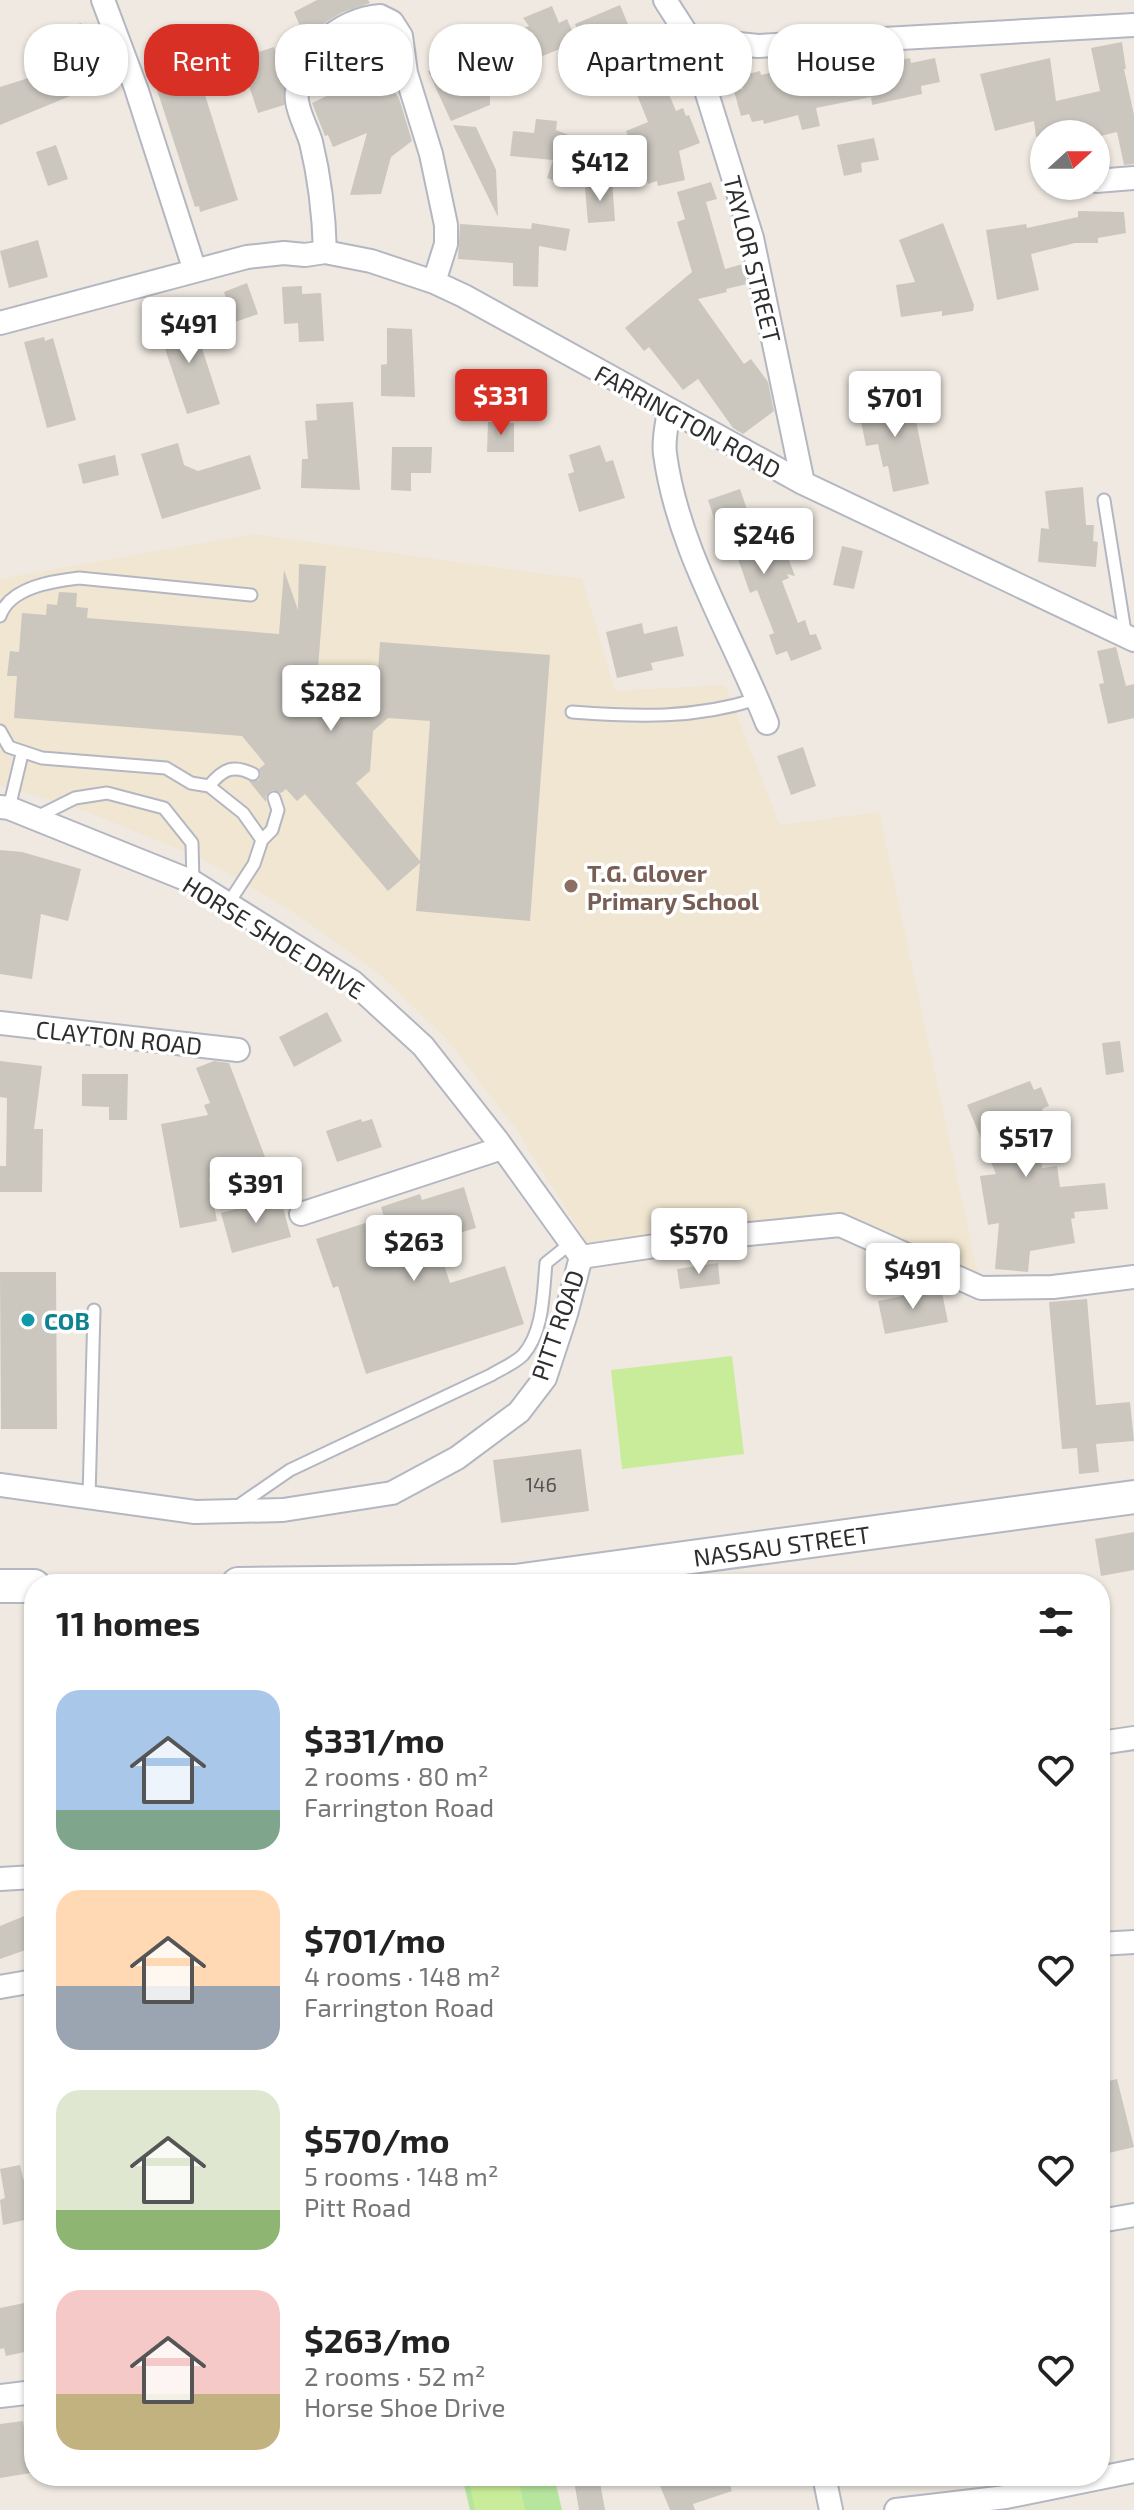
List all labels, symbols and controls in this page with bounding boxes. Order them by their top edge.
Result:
chip: Buy [24,24,128,96]
chip: Rent [144,24,259,96]
chip: Filters [275,24,413,96]
chip: New [429,24,542,96]
chip: Apartment [558,24,752,96]
chip: House [768,24,904,96]
north arrow [1030,120,1110,200]
map controls [1030,120,1110,200]
pin: $412 [553,135,647,203]
text: $412 [571,145,629,176]
street label: TAYLOR STREET [718,173,788,346]
pin: $491 [142,297,236,365]
text: $491 [160,307,218,338]
street label: FARRINGTON ROAD [590,358,786,484]
pin: $331 [454,369,548,437]
pin: $701 [848,371,942,439]
text: $331 [473,379,529,410]
text: $701 [867,381,923,412]
pin: $246 [717,508,811,576]
text: $246 [733,518,795,549]
pin: $282 [284,665,378,733]
text: $282 [300,675,362,706]
place label: T.G. Glover Primary School [587,858,759,915]
street label: HORSE SHOE DRIVE [178,869,370,1005]
marker: T.G. Glover Primary School [562,877,580,895]
street label: CLAYTON ROAD [35,1014,203,1060]
pin: $517 [979,1111,1073,1179]
text: $517 [999,1121,1053,1152]
pin: $391 [209,1157,303,1225]
text: $391 [228,1167,284,1198]
pin: $570 [652,1208,746,1276]
pin: $263 [367,1215,461,1283]
text: $570 [669,1218,729,1249]
text: $263 [384,1225,444,1256]
pin: $491 [866,1243,960,1311]
text: $491 [884,1253,942,1284]
street label: PITT ROAD [525,1266,589,1384]
place label: COB [44,1306,90,1335]
marker: COB [19,1311,37,1329]
house number: 146 [525,1472,557,1496]
street label: NASSAU STREET [691,1518,872,1571]
icon: filters [1034,1600,1078,1644]
text: 11 homes [56,1602,200,1643]
text: $331/mo [304,1719,445,1760]
icon: home [120,1722,216,1818]
icon: heart [1034,1748,1078,1792]
text: 2 rooms · 80 m² [304,1760,489,1791]
text: Farrington Road [304,1791,494,1822]
text: $701/mo [304,1919,446,1960]
icon: home [120,1922,216,2018]
icon: heart [1034,1948,1078,1992]
text: 4 rooms · 148 m² [304,1960,501,1991]
text: Farrington Road [304,1991,494,2022]
text: $570/mo [304,2119,450,2160]
icon: home [120,2122,216,2218]
icon: heart [1034,2148,1078,2192]
text: 5 rooms · 148 m² [304,2160,499,2191]
text: Pitt Road [304,2191,411,2222]
text: $263/mo [304,2319,451,2360]
icon: home [120,2322,216,2418]
icon: heart [1034,2348,1078,2392]
text: 2 rooms · 52 m² [304,2360,486,2391]
text: Horse Shoe Drive [304,2391,505,2422]

